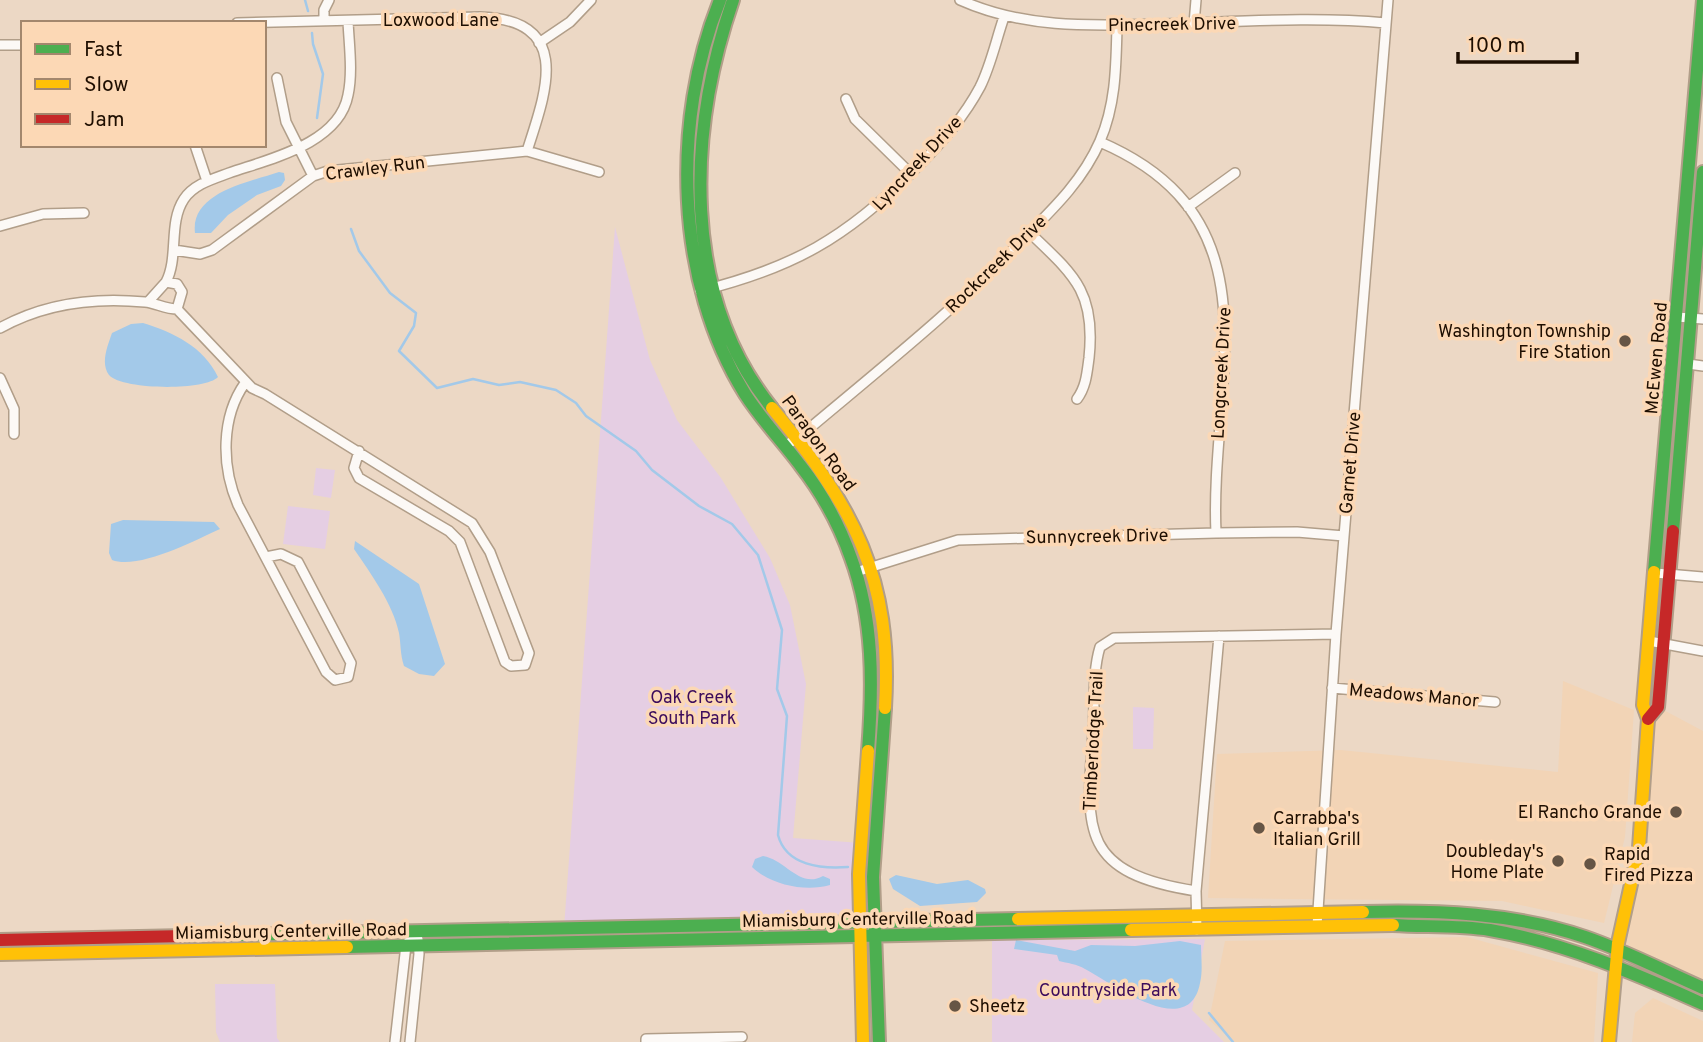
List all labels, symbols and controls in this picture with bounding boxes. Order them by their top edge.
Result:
street label: Loxwood Lane [383,10,499,33]
street label: Pinecreek Drive [1108,13,1236,38]
legend [21,21,266,147]
scale bar [1458,21,1577,65]
text: 100 m [1468,33,1525,60]
text: Fast [84,37,123,64]
text: Slow [84,72,129,99]
text: Jam [84,107,125,134]
street label: Lyncreek Drive [868,112,968,216]
street label: Crawley Run [324,152,426,187]
street label: Rockcreek Drive [942,211,1052,319]
street label: McEwen Road [1641,301,1674,415]
street label: Longcreek Drive [1208,306,1237,440]
place label: Washington Township Fire Station [1438,321,1611,365]
marker: Washington Township Fire Station [1617,333,1633,349]
street label: Paragon Road [775,391,860,496]
street label: Garnet Drive [1336,411,1367,515]
street label: Sunnycreek Drive [1026,525,1169,550]
street label: Timberlodge Trail [1079,670,1110,812]
street label: Meadows Manor [1348,679,1480,714]
park label: Oak Creek South Park [648,687,736,731]
place label: El Rancho Grande [1518,802,1662,825]
marker: El Rancho Grande [1668,804,1684,820]
place label: Carrabba's Italian Grill [1273,808,1361,852]
marker: Carrabba's Italian Grill [1251,820,1267,836]
place label: Doubleday's Home Plate [1446,841,1544,885]
place label: Rapid Fired Pizza [1604,844,1693,888]
marker: Doubleday's Home Plate [1550,853,1566,869]
marker: Rapid Fired Pizza [1582,856,1598,872]
street label: Miamisburg Centerville Road [742,907,974,934]
street label: Miamisburg Centerville Road [175,919,407,946]
park label: Countryside Park [1039,980,1177,1003]
place label: Sheetz [969,996,1025,1019]
marker: Sheetz [947,998,963,1014]

